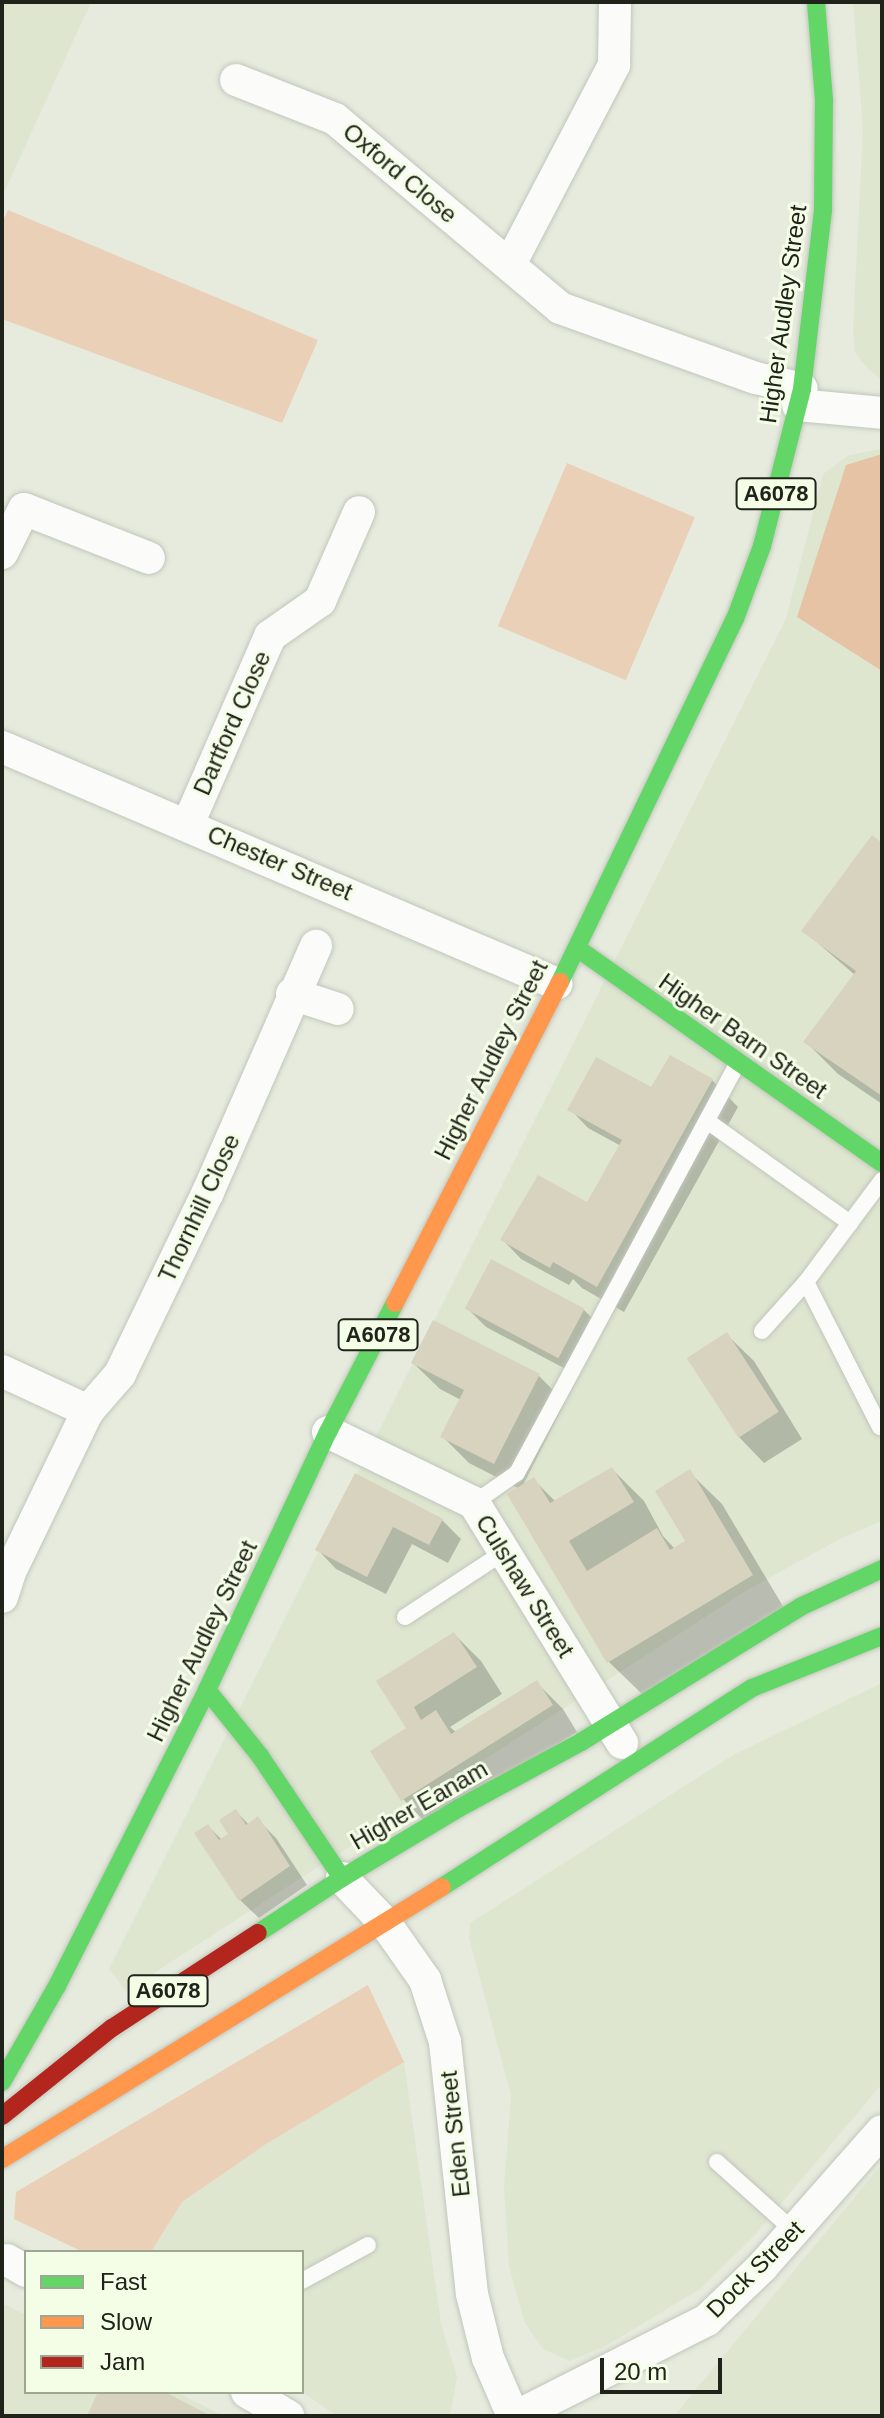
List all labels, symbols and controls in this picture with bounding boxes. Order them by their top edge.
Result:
street label: Oxford Close [337,117,463,229]
street label: Higher Audley Street [753,202,813,426]
road number: A6078 [734,476,818,512]
street label: Dartford Close [187,646,277,800]
street label: Chester Street [203,820,357,906]
street label: Higher Audley Street [428,955,554,1165]
street label: Higher Barn Street [653,967,833,1105]
street label: Thornhill Close [152,1129,246,1287]
road number: A6078 [336,1317,420,1353]
street label: Culshaw Street [470,1509,580,1663]
street label: Higher Audley Street [141,1535,263,1747]
street label: Higher Eanam [345,1754,493,1856]
road number: A6078 [126,1973,210,2009]
street label: Eden Street [434,2069,476,2199]
street label: Dock Street [700,2214,810,2324]
legend [24,2250,304,2394]
text: Fast [100,2268,147,2295]
text: Slow [100,2308,152,2335]
scale bar [604,2342,726,2392]
text: Jam [100,2348,145,2375]
text: 20 m [614,2358,667,2385]

